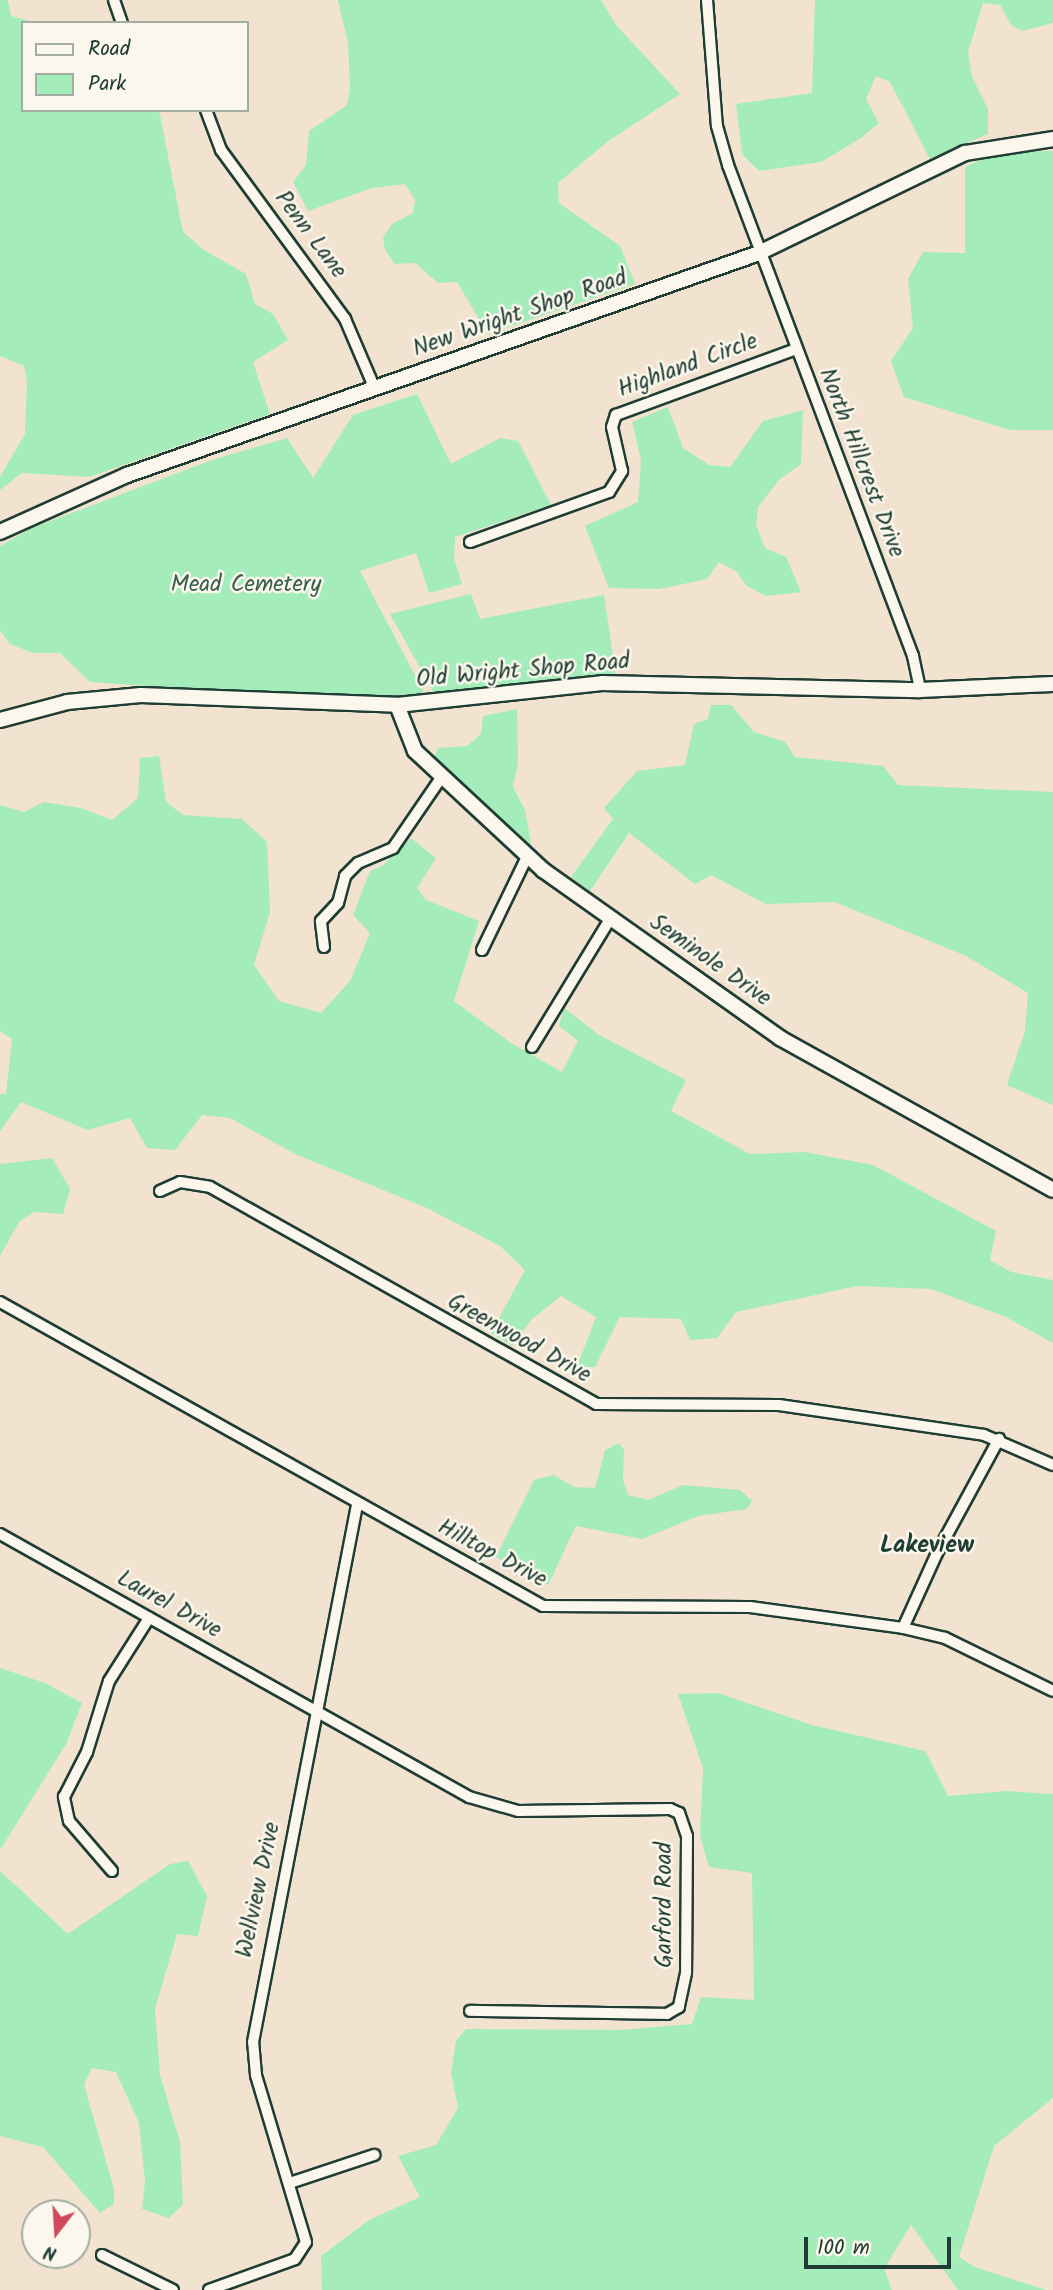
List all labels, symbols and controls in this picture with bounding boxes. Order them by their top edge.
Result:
legend [21,21,248,112]
text: Road [88,33,130,66]
text: Park [88,68,126,101]
street label: Penn Lane [268,186,352,284]
street label: New Wright Shop Road [409,264,631,364]
street label: Highland Circle [614,328,762,404]
street label: North Hillcrest Drive [812,365,910,561]
park label: Mead Cemetery [171,571,321,599]
street label: Old Wright Shop Road [415,648,631,694]
street label: Seminole Drive [644,909,776,1013]
street label: Greenwood Drive [443,1288,595,1390]
street label: Hilltop Drive [433,1514,551,1594]
district label: Lakeview [880,1532,974,1560]
street label: Laurel Drive [112,1565,226,1645]
street label: Wellview Drive [231,1820,287,1960]
street label: Garford Road [651,1842,679,1968]
north arrow [21,2199,91,2269]
scale bar [808,2224,955,2268]
text: 100 m [817,2232,870,2265]
text: N [40,2236,61,2268]

